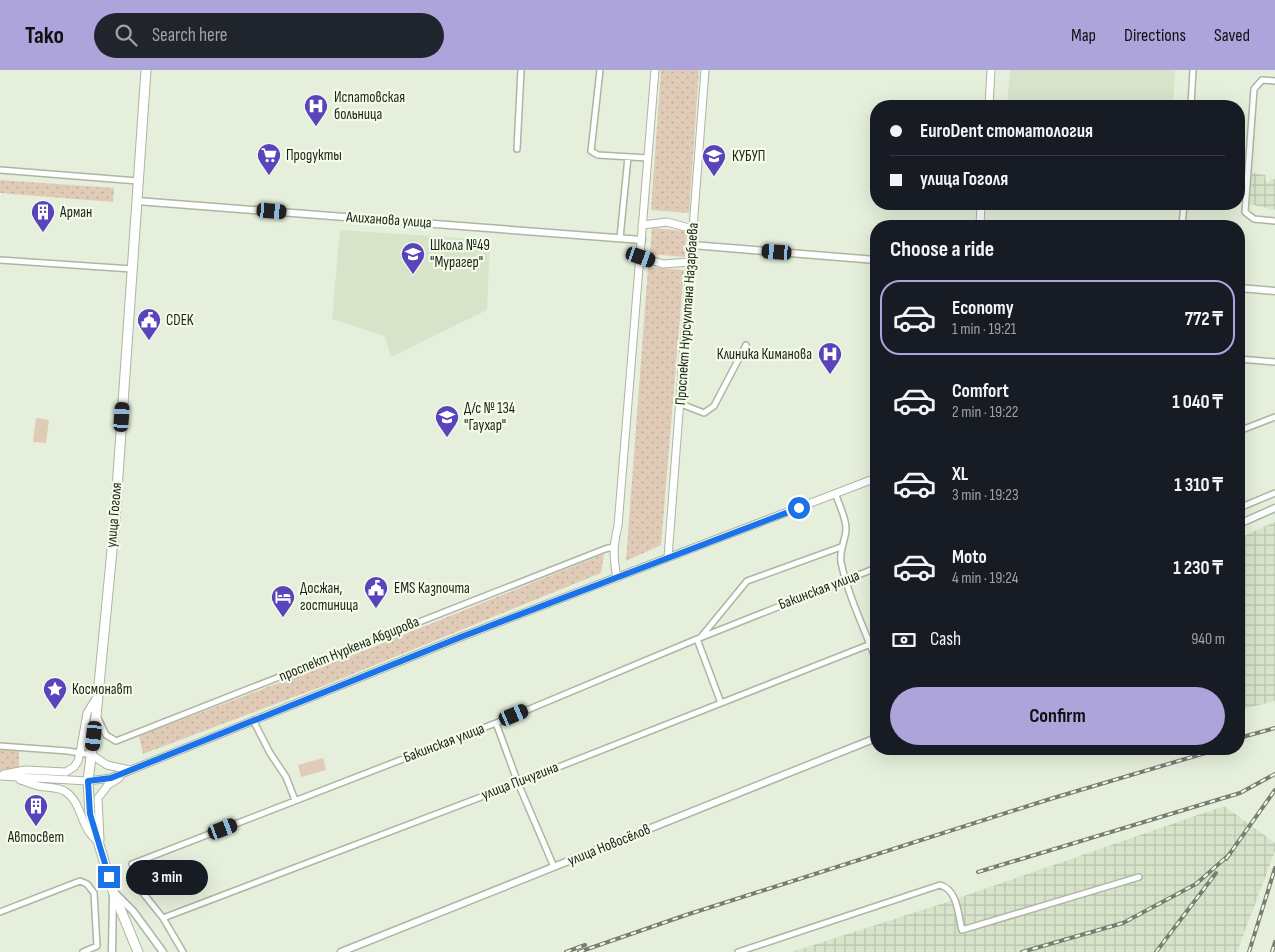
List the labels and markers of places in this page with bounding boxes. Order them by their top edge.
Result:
place label: Испатовская больница [334,88,405,124]
hospital icon: Испатовская больница [303,93,329,127]
supermarket icon: Продукты [256,142,282,176]
school or university icon: КУБУП [701,143,727,177]
place label: Продукты [286,146,342,165]
place label: КУБУП [732,147,765,166]
building icon: Арман [30,199,56,233]
place label: Арман [59,203,92,222]
place label: Школа №49 "Мурагер" [430,236,490,272]
school or university icon: Школа №49 "Мурагер" [400,241,426,275]
public building icon: CDEK [136,307,162,341]
place label: CDEK [166,311,194,330]
hospital icon: Клиника Киманова [817,341,843,375]
place label: Клиника Киманова [717,345,812,364]
place label: Д/с № 134 "Гаухар" [464,399,515,435]
school or university icon: Д/с № 134 "Гаухар" [434,404,460,438]
public building icon: EMS Казпочта [363,575,389,609]
place label: Досжан, гостиница [300,579,358,615]
place label: EMS Казпочта [394,579,470,598]
hotel icon: Досжан, гостиница [270,584,296,618]
place icon: Космонавт [42,676,68,710]
place label: Космонавт [72,680,132,699]
building icon: Автосвет [23,793,49,827]
place label: Автосвет [7,828,64,847]

